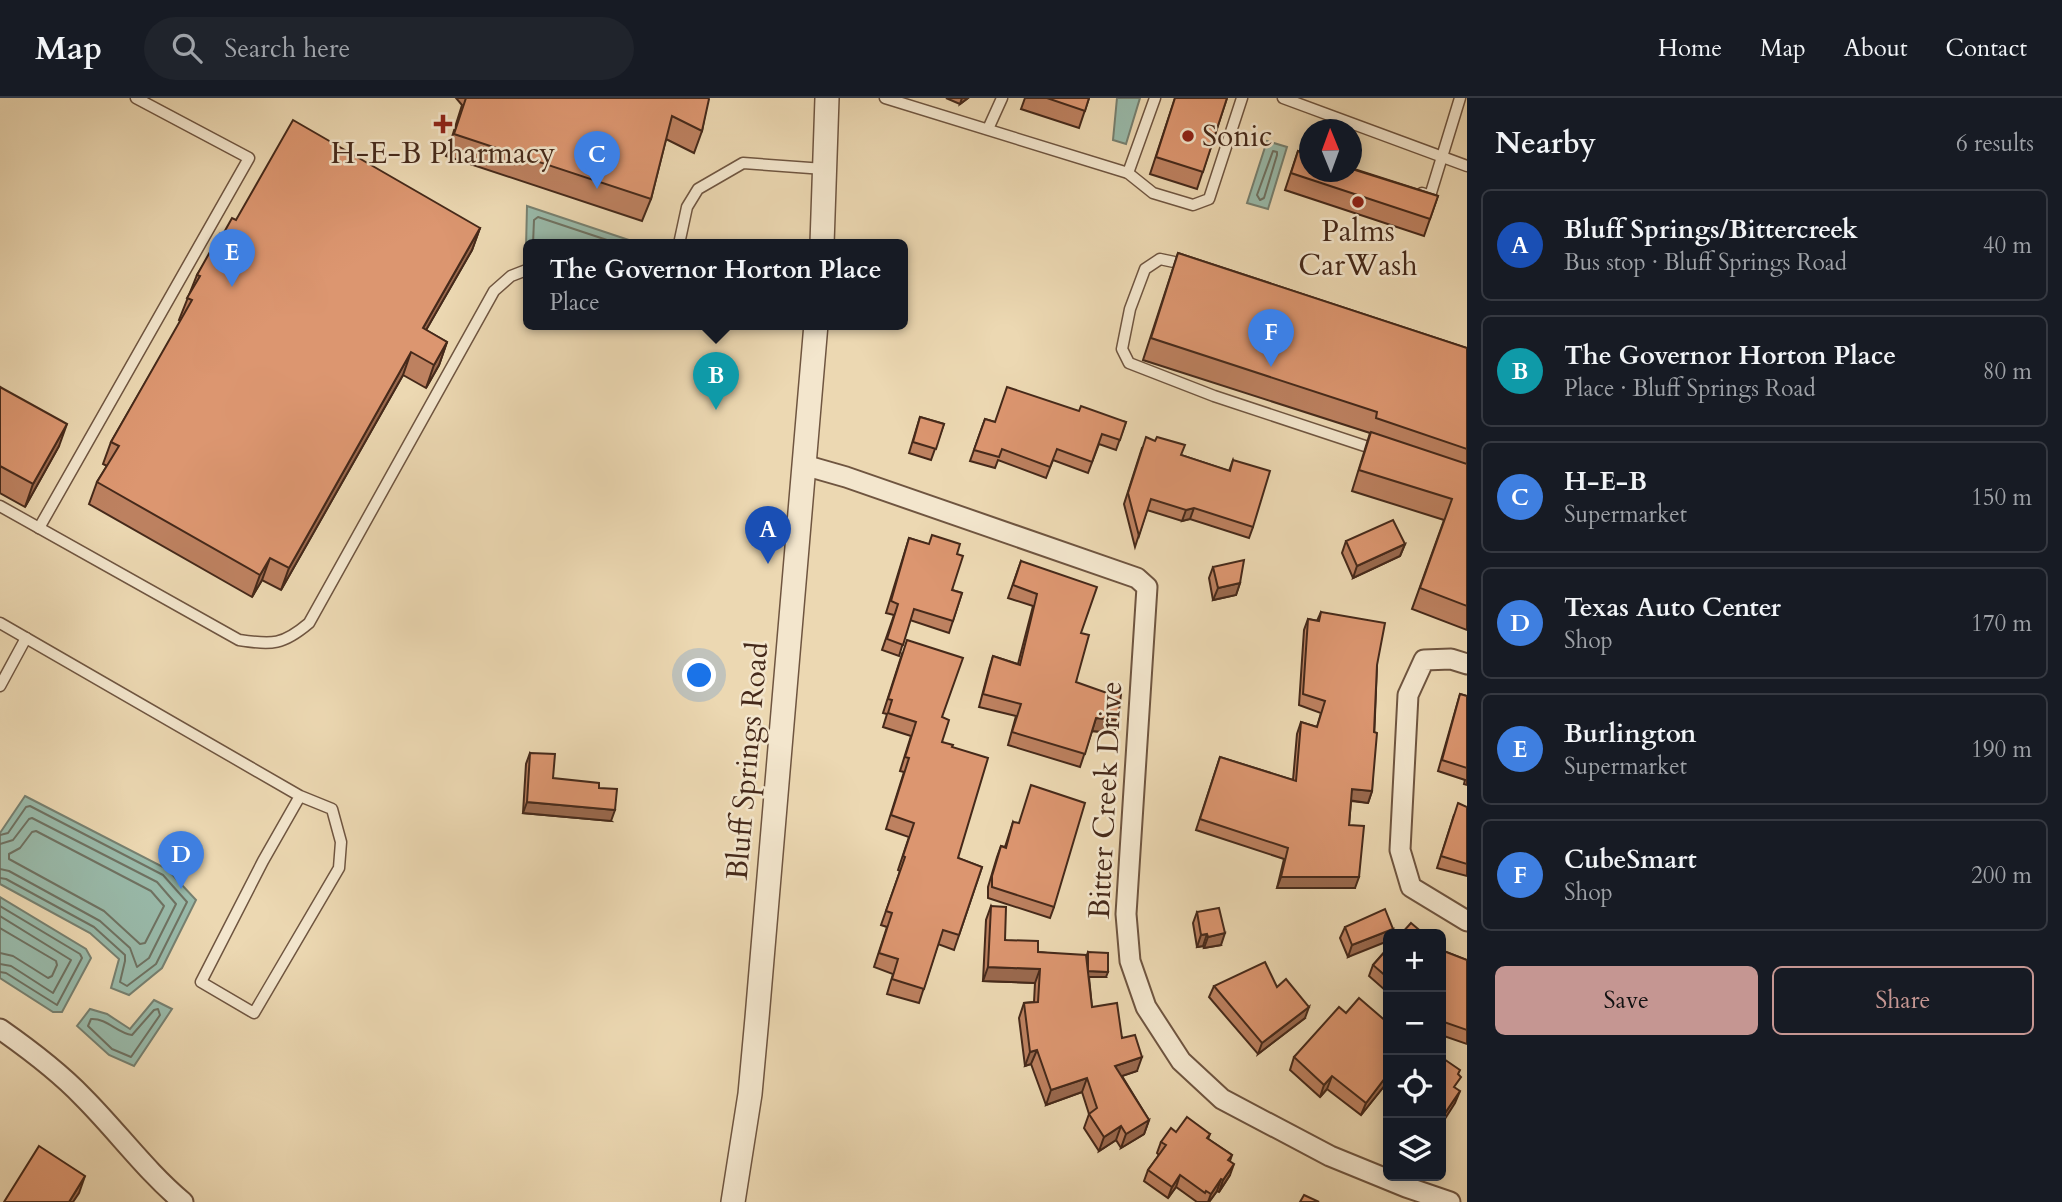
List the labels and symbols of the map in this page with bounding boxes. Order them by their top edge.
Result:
marker: H-E-B Pharmacy [435,116,451,132]
place label: Sonic [1202,116,1272,157]
north arrow [1299,119,1362,182]
marker: Sonic [1180,128,1196,144]
pin: C [574,131,620,189]
place label: H-E-B Pharmacy [331,133,556,174]
marker: Palms CarWash [1350,194,1366,210]
place label: Palms CarWash [1298,211,1418,286]
pin: E [209,229,255,287]
pin: F [1248,309,1294,367]
pin: B [693,352,739,410]
pin: A [745,506,791,564]
street label: Bluff Springs Road [717,640,778,882]
your location [682,658,716,692]
street label: Bitter Creek Drive [1079,680,1132,920]
pin: D [158,831,204,889]

